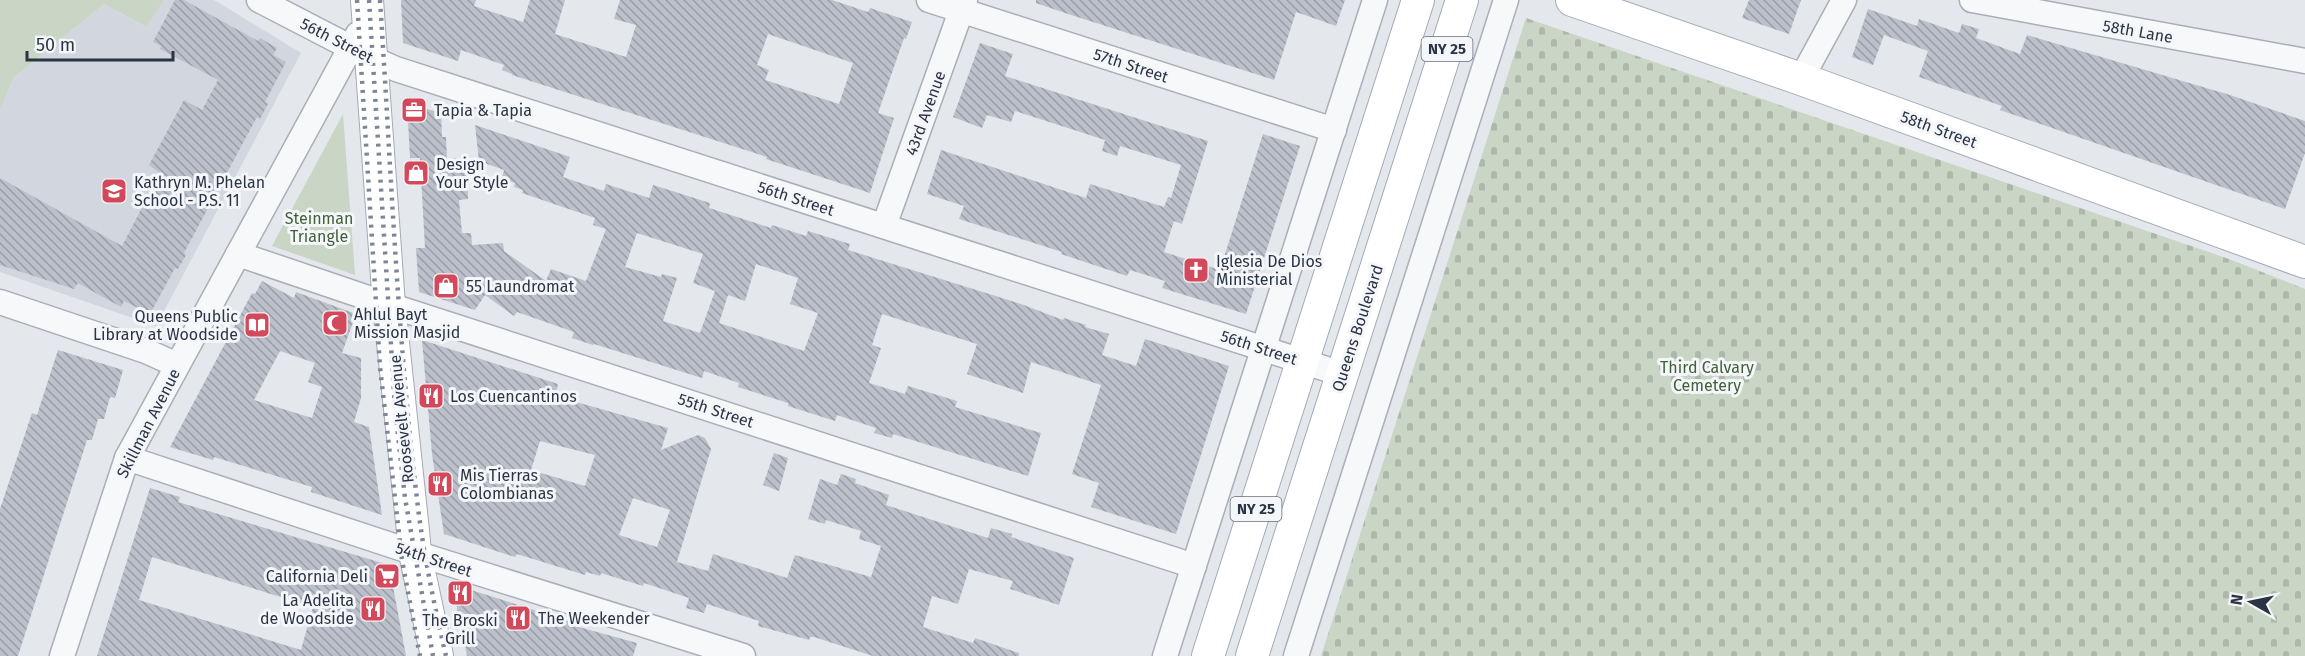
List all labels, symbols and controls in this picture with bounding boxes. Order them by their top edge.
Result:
street label: 56th Street [297,14,377,67]
street label: 58th Lane [2101,16,2174,47]
scale bar [27,24,172,62]
text: 50 m [36,34,75,56]
road number: NY 25 [1422,37,1472,61]
street label: 57th Street [1091,44,1171,87]
street label: 43rd Avenue [901,68,950,158]
office icon: Tapia & Tapia [399,95,429,125]
place label: Tapia & Tapia [434,101,532,120]
street label: 58th Street [1898,107,1980,152]
place label: Design Your Style [436,155,509,192]
shop icon: Design Your Style [401,158,431,188]
place label: Kathryn M. Phelan School - P.S. 11 [134,173,265,210]
school or university icon: Kathryn M. Phelan School - P.S. 11 [99,176,129,206]
street label: 56th Street [755,177,837,220]
park label: Steinman Triangle [285,209,353,246]
place label: Iglesia De Dios Ministerial [1216,252,1322,289]
church icon: Iglesia De Dios Ministerial [1181,255,1211,285]
street label: Queens Boulevard [1328,262,1387,394]
shop icon: 55 Laundromat [431,271,461,301]
place label: 55 Laundromat [466,277,574,296]
place label: Ahlul Bayt Mission Masjid [354,305,460,342]
place label: Queens Public Library at Woodside [93,307,238,344]
mosque icon: Ahlul Bayt Mission Masjid [320,308,350,338]
library icon: Queens Public Library at Woodside [242,310,272,340]
street label: 56th Street [1218,326,1300,369]
street label: Roosevelt Avenue [385,354,418,484]
park label: Third Calvary Cemetery [1660,358,1754,395]
street label: Skillman Avenue [113,365,184,481]
restaurant icon: Los Cuencantinos [416,381,446,411]
place label: Los Cuencantinos [450,387,577,406]
street label: 55th Street [676,389,756,432]
place label: Mis Tierras Colombianas [460,466,554,503]
restaurant icon: Mis Tierras Colombianas [425,469,455,499]
road number: NY 25 [1230,497,1282,521]
street label: 54th Street [393,538,475,581]
supermarket icon: California Deli [372,561,402,591]
place label: California Deli [266,567,368,586]
north arrow [2221,572,2281,632]
restaurant icon: The Broski Grill [445,578,475,608]
place label: La Adelita de Woodside [260,591,354,628]
text: N [2226,593,2247,606]
restaurant icon: La Adelita de Woodside [358,594,388,624]
restaurant icon: The Weekender [503,603,533,633]
place label: The Weekender [538,609,651,628]
place label: The Broski Grill [422,611,498,648]

